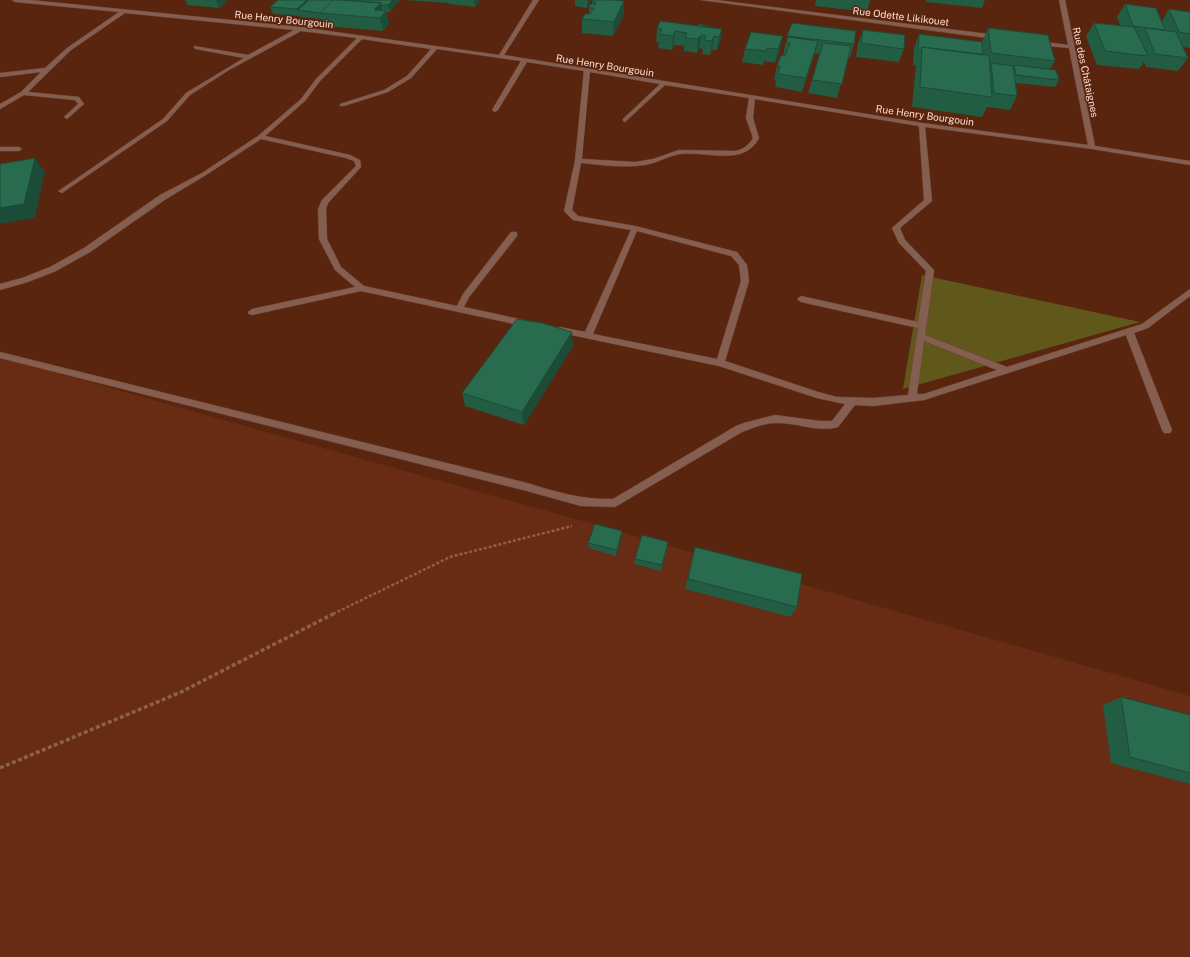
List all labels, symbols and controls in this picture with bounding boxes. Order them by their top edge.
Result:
street label: Rue Odette Likikouet [852,4,950,28]
street label: Rue Henry Bourgouin [234,8,334,30]
street label: Rue des Châtaignes [1071,26,1101,118]
street label: Rue Henry Bourgouin [555,51,655,79]
street label: Rue Henry Bourgouin [875,102,975,128]

